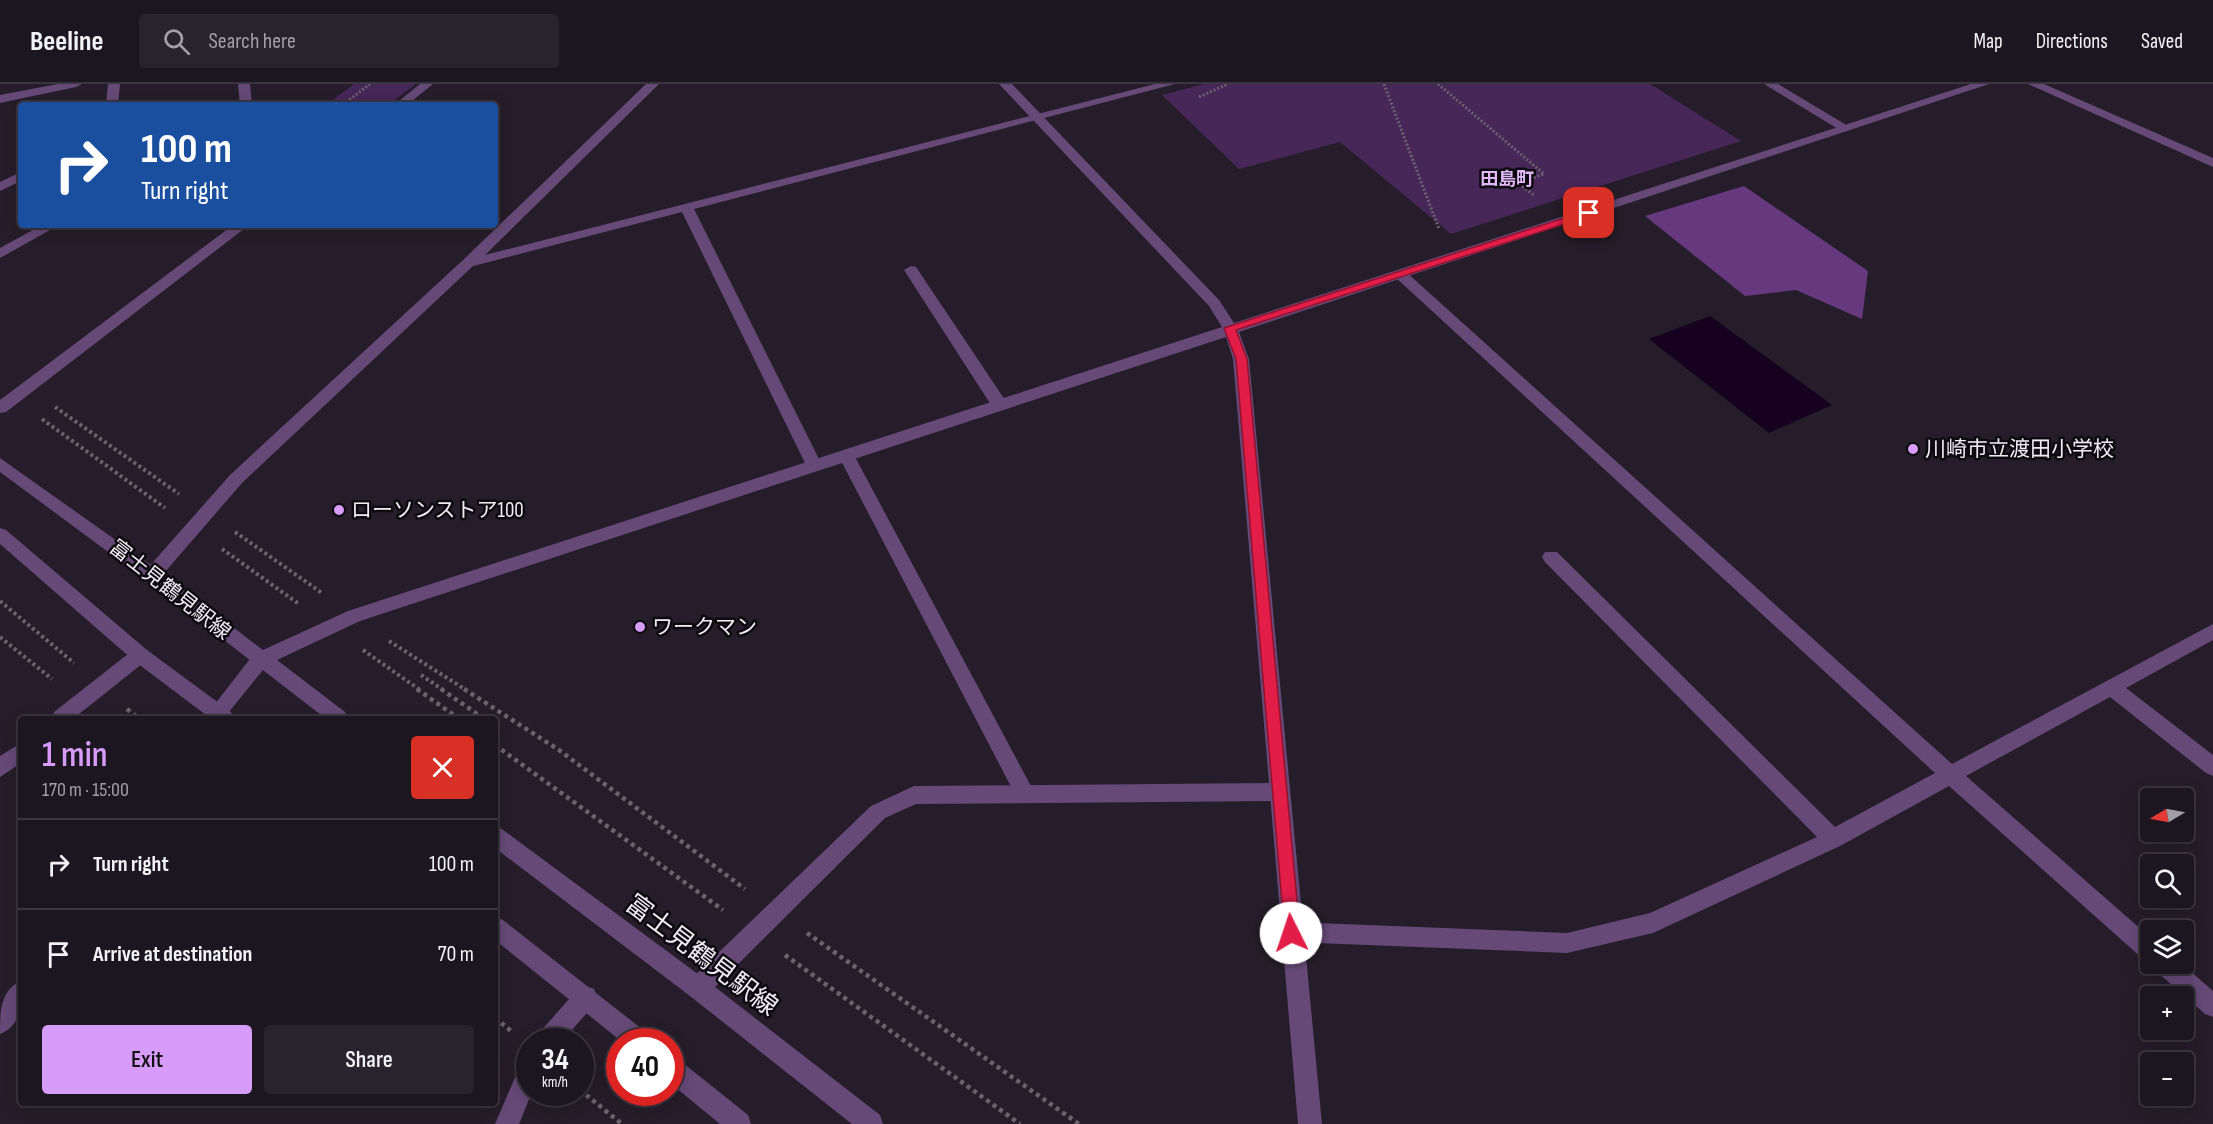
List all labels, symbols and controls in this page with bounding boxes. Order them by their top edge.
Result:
search box [139,14,559,68]
text: Beeline [30,25,103,58]
icon: search [160,25,193,58]
text: Search here [208,28,296,55]
text: Map [1973,29,2003,54]
text: Directions [2036,29,2108,54]
text: Saved [2141,29,2183,54]
text: 100 m [141,124,232,175]
icon: right [42,126,120,204]
district label: 田島町 [1480,169,1534,190]
text: Turn right [141,175,228,207]
pin [1563,187,1614,238]
icon: arrive [1572,196,1605,229]
place label: 川崎市立渡田小学校 [1925,437,2114,462]
marker: 川崎市立渡田小学校 [1906,442,1920,456]
place label: ローソンストア100 [351,498,524,523]
marker: ローソンストア100 [332,503,346,517]
street label: 富士見鶴見駅線 [104,535,236,645]
place label: ワークマン [652,615,757,640]
marker: ワークマン [633,620,647,634]
text: 1 min [42,734,107,777]
button: close [411,736,474,799]
text: 170 m · 15:00 [42,778,129,802]
north arrow [2140,788,2194,842]
map controls [2140,788,2194,1106]
icon: right [42,848,75,881]
text: Turn right [93,851,169,878]
text: 100 m [429,851,474,878]
button: search [2140,854,2194,908]
street label: 富士見鶴見駅線 [619,889,783,1023]
position arrow [1259,901,1323,965]
button: layers [2140,920,2194,974]
icon: arrive [42,938,75,971]
text: Arrive at destination [93,941,252,968]
text: 70 m [438,941,474,968]
button: + [2140,986,2194,1040]
button: Exit [42,1025,252,1094]
button: Share [264,1025,474,1094]
speed limit sign: 40 [606,1028,684,1106]
text: 34 [541,1042,569,1078]
button: − [2140,1052,2194,1106]
text: km/h [542,1073,568,1092]

